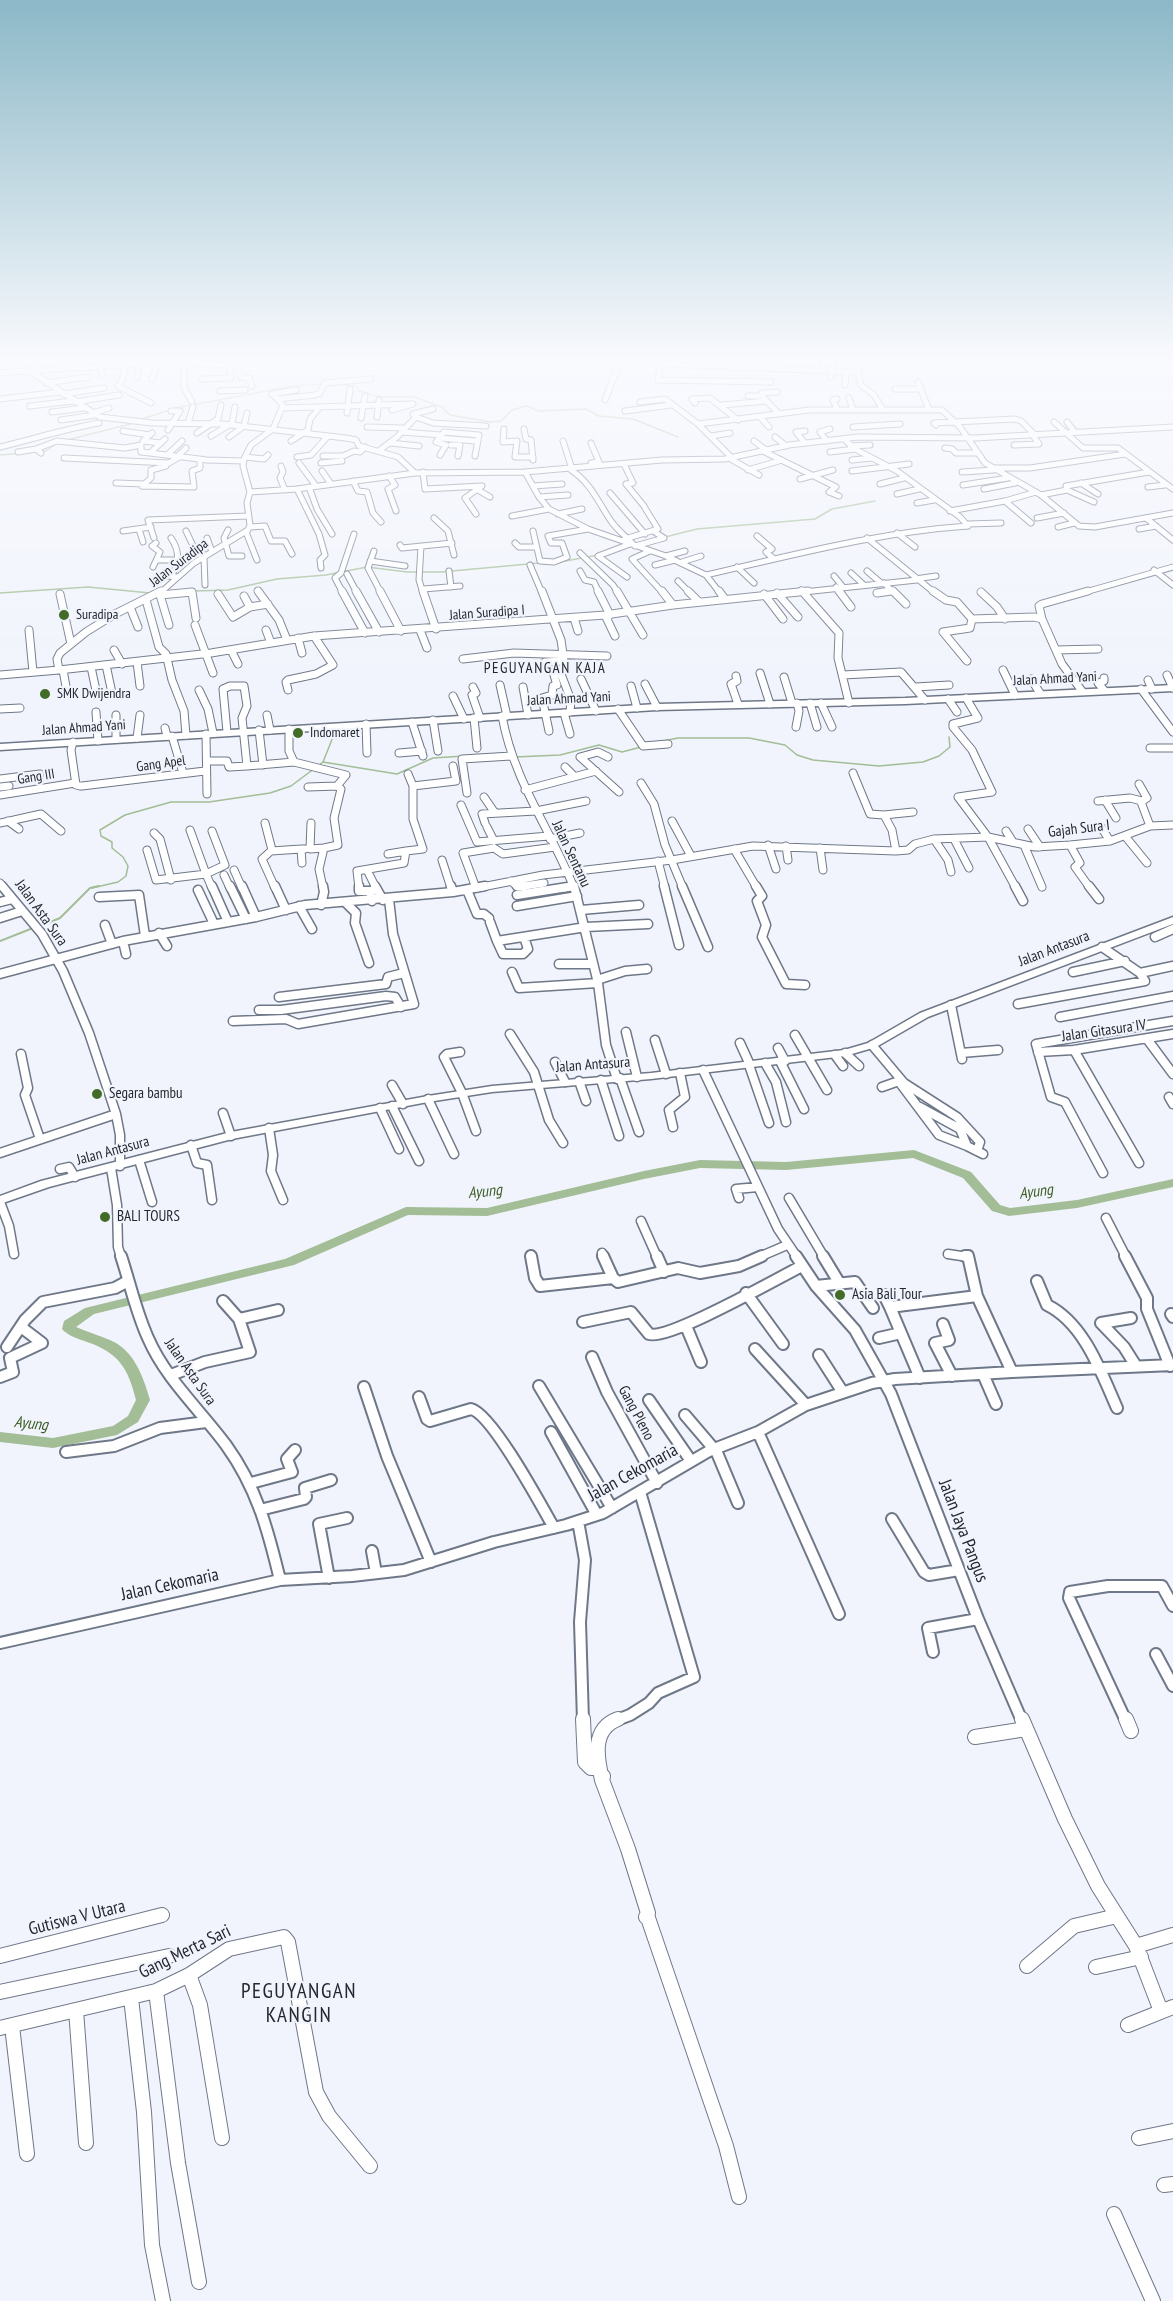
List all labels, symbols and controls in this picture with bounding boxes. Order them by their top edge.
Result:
street label: Jalan Suradipa [146,535,212,591]
street label: Jalan Suradipa I [449,602,525,624]
place label: Suradipa [76,607,118,623]
marker: Suradipa [57,608,71,622]
district label: PEGUYANGAN KAJA [484,660,606,678]
street label: Jalan Ahmad Yani [1013,668,1097,690]
place label: SMK Dwijendra [57,686,131,702]
marker: SMK Dwijendra [38,687,52,701]
street label: Jalan Ahmad Yani [527,688,611,710]
street label: Jalan Ahmad Yani [42,717,126,739]
place label: Indomaret [310,725,360,741]
marker: Indomaret [291,726,305,740]
street label: Gang Apel [135,752,187,776]
street label: Gang III [16,766,56,788]
street label: Gajah Sura I [1047,816,1111,842]
street label: Jalan Sentanu [548,818,594,890]
street label: Jalan Asta Sura [11,876,71,950]
street label: Jalan Antasura [1016,927,1092,971]
street label: Jalan Gitasura IV [1061,1016,1147,1046]
street label: Jalan Antasura [555,1053,631,1077]
place label: Segara bambu [109,1085,183,1103]
marker: Segara bambu [90,1087,104,1101]
street label: Jalan Antasura [75,1133,151,1169]
water label: Ayung [1018,1180,1054,1204]
water label: Ayung [467,1181,503,1203]
place label: BALI TOURS [117,1208,180,1226]
marker: BALI TOURS [98,1210,112,1224]
place label: Asia Bali Tour [852,1286,922,1304]
marker: Asia Bali Tour [833,1288,847,1302]
street label: Jalan Asta Sura [160,1335,220,1409]
street label: Gang Pleno [614,1383,658,1443]
water label: Ayung [13,1413,49,1435]
street label: Jalan Cekomaria [584,1439,682,1507]
street label: Jalan Jaya Pangus [933,1477,993,1585]
street label: Jalan Cekomaria [119,1564,221,1606]
street label: Gutiswa V Utara [26,1896,128,1940]
street label: Gang Merta Sari [136,1920,234,1984]
district label: PEGUYANGAN KANGIN [241,1979,357,2029]

